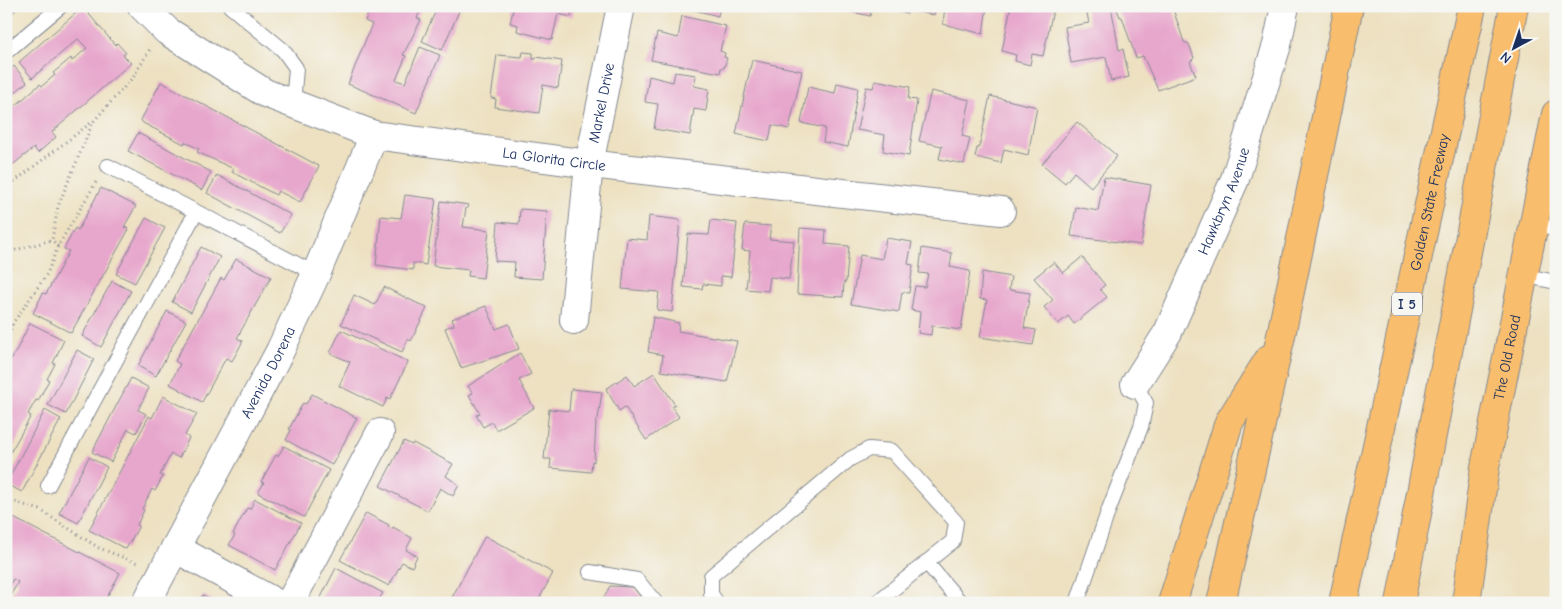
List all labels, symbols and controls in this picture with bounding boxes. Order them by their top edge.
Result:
north arrow [1490,22,1540,72]
text: N [1497,48,1515,67]
street label: Markel Drive [584,61,618,145]
street label: Golden State Freeway [1406,132,1453,272]
street label: La Glorita Circle [501,143,607,175]
street label: Hawkbryn Avenue [1194,145,1254,258]
road number: I 5 [1392,292,1422,316]
street label: The Old Road [1490,313,1524,402]
street label: Avenida Dorena [237,323,299,421]

